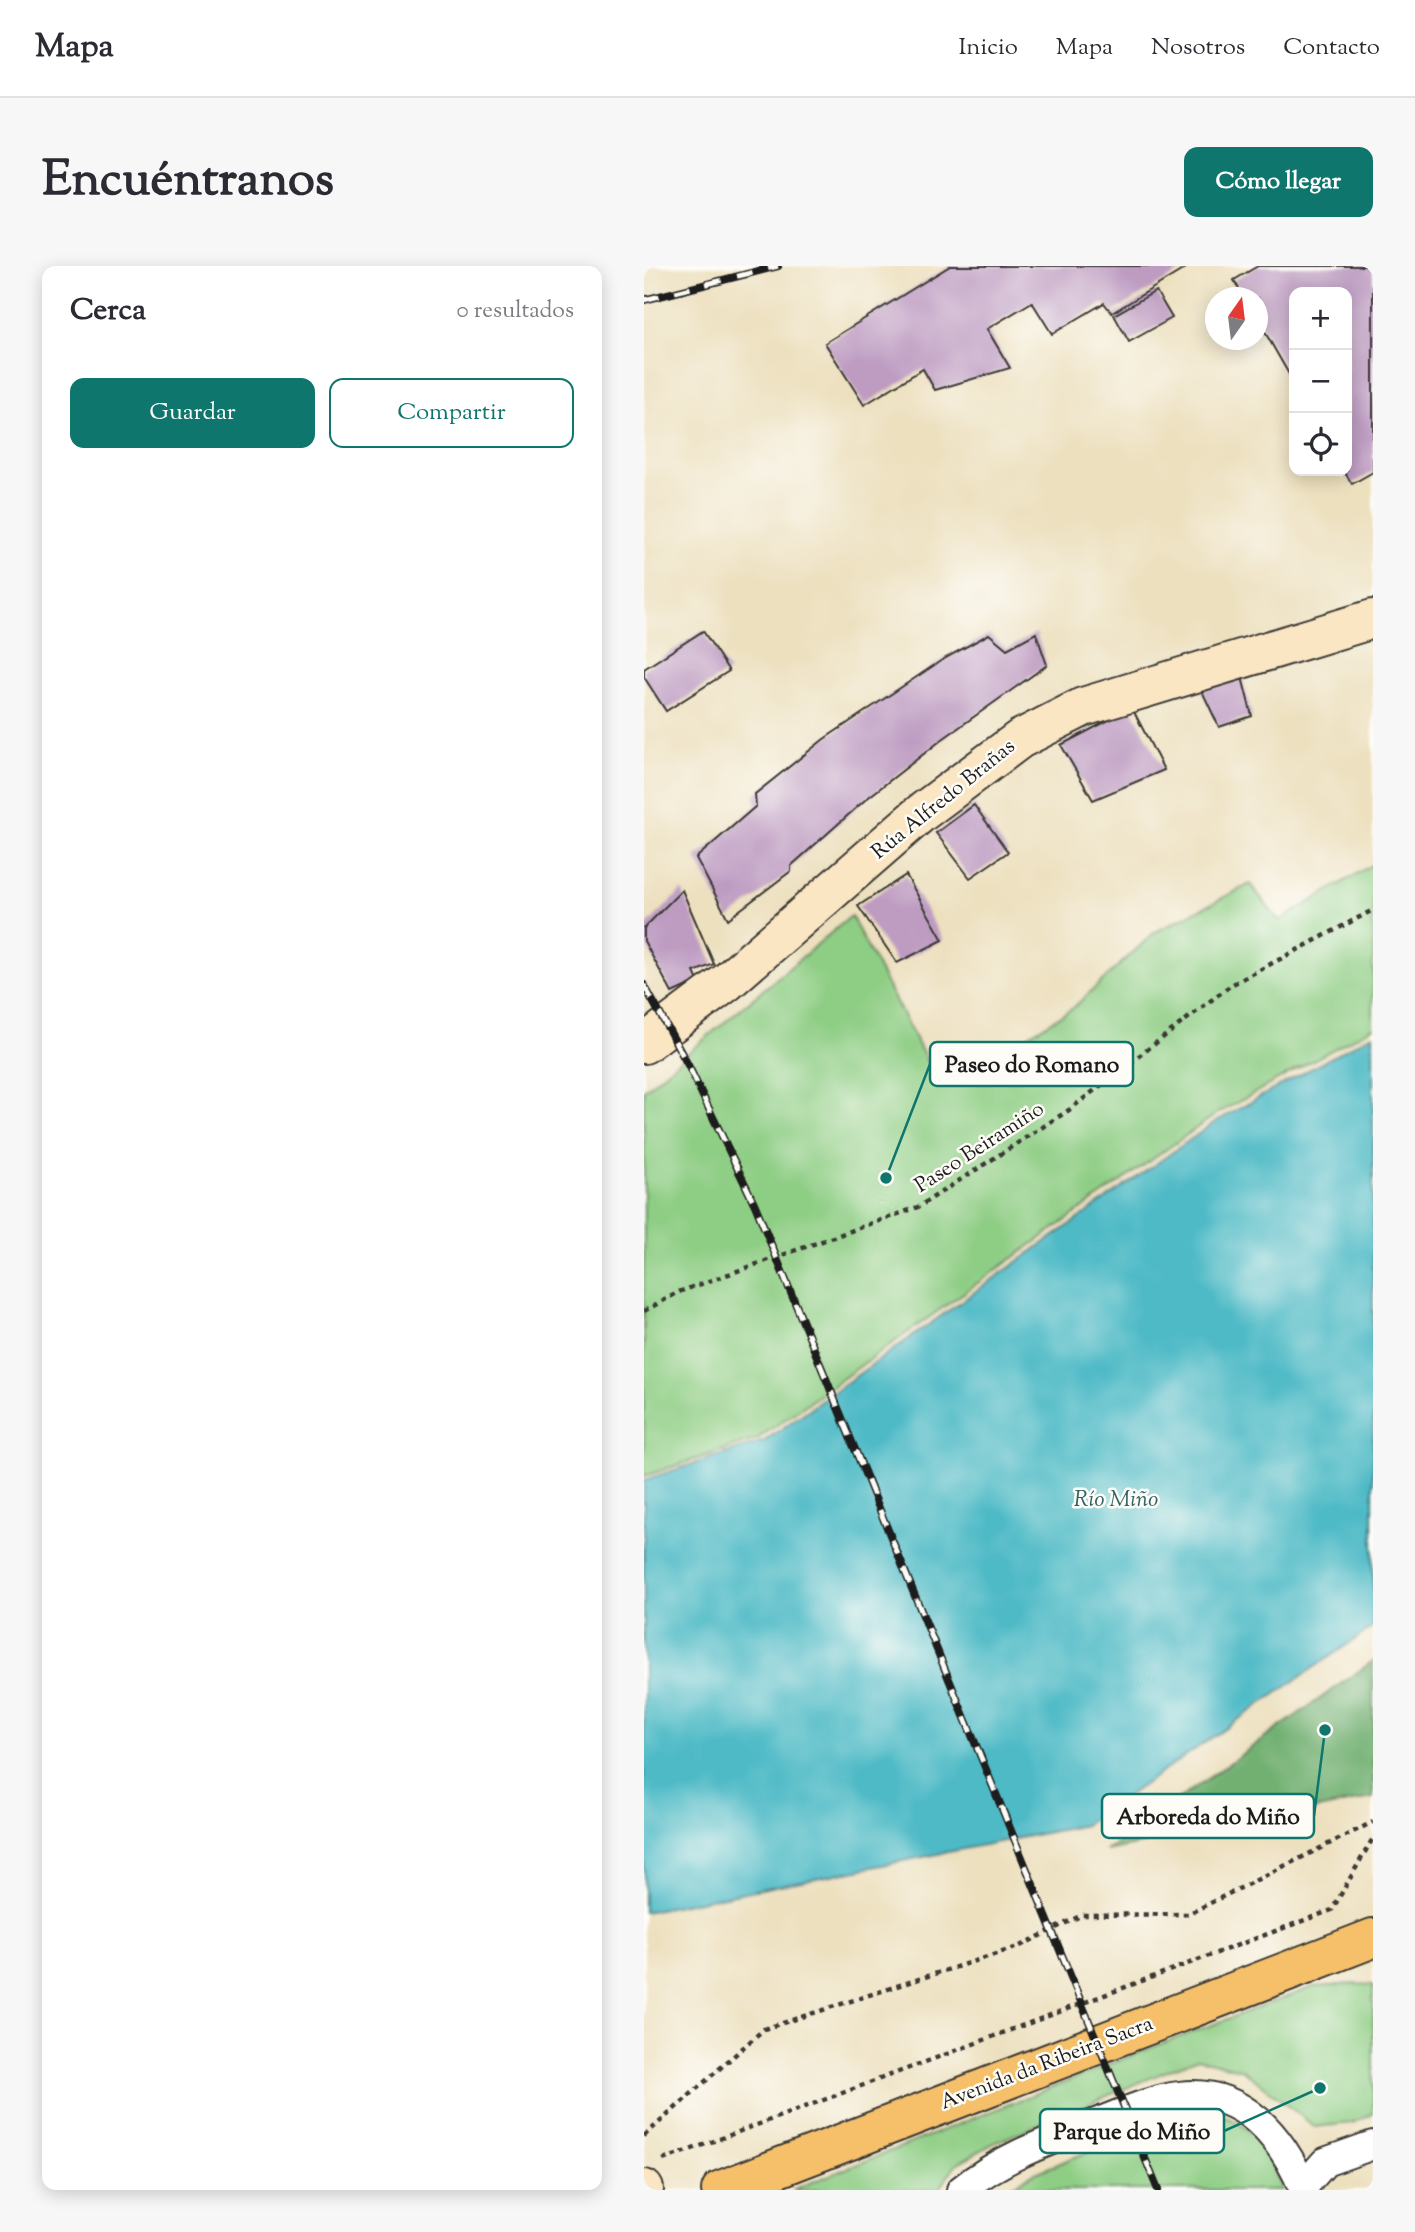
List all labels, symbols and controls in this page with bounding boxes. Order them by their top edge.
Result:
text: Mapa [35,24,114,72]
text: Inicio [958,31,1018,65]
text: Mapa [1056,31,1113,65]
text: Nosotros [1151,31,1245,65]
text: Contacto [1283,31,1380,65]
text: Encuéntranos [42,147,334,217]
button: Cómo llegar [1184,147,1373,217]
north arrow [1205,287,1268,350]
map controls [1289,287,1352,476]
button: + [1289,287,1352,350]
text: Cerca [70,290,146,333]
text: 0 resultados [457,295,574,328]
button: − [1289,350,1352,413]
button: Guardar [70,378,315,448]
button: Compartir [329,378,574,448]
button: locate [1289,413,1352,476]
street label: Rúa Alfredo Brañas [866,733,1022,867]
callout: Paseo do Romano [930,1042,1133,1086]
text: Paseo do Romano [945,1050,1120,1083]
street label: Paseo Beiramiño [909,1095,1051,1201]
water label: Río Miño [1074,1484,1158,1517]
callout: Arboreda do Miño [1102,1794,1314,1838]
text: Arboreda do Miño [1116,1802,1300,1835]
street label: Avenida da Ribeira Sacra [936,2010,1158,2118]
callout: Parque do Miño [1040,2109,1224,2153]
text: Parque do Miño [1054,2117,1211,2150]

